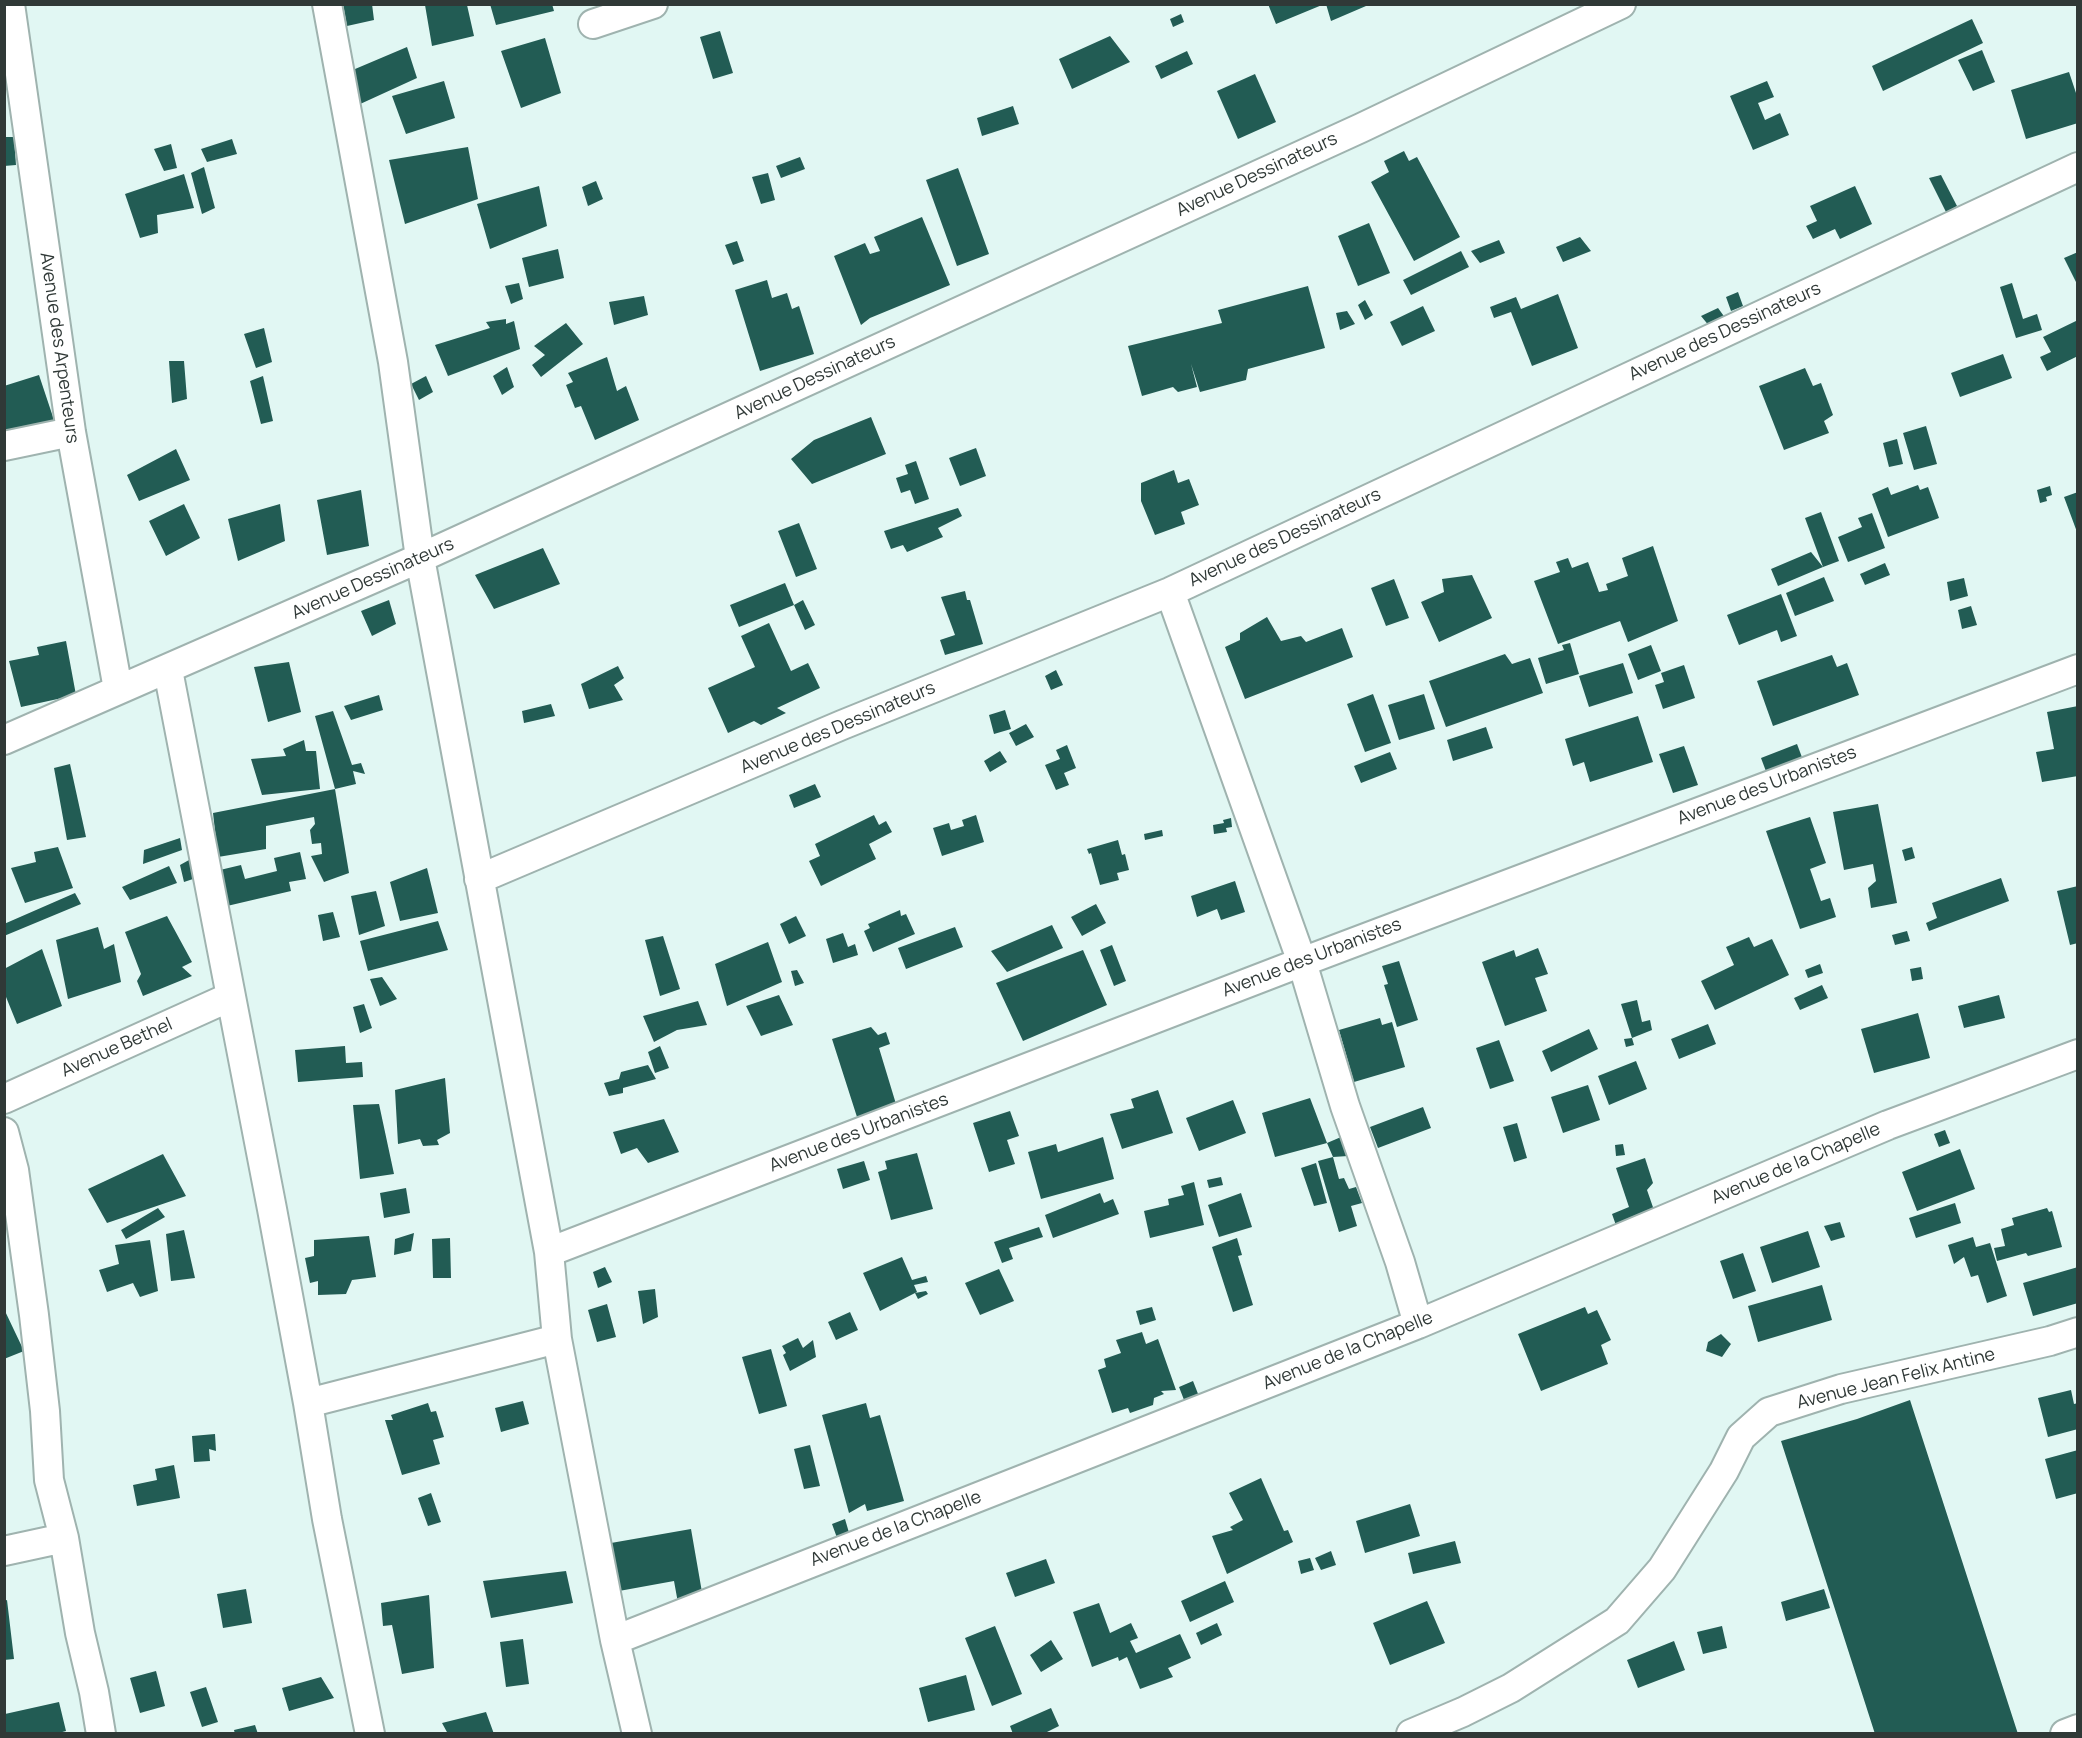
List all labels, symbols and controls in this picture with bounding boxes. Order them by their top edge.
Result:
street label: Avenue Dessinateurs [1173,128,1341,222]
street label: Avenue des Arpenteurs [35,251,83,445]
street label: Avenue des Dessinateurs [1625,278,1825,386]
street label: Avenue Dessinateurs [731,331,899,425]
street label: Avenue des Dessinateurs [1185,484,1385,592]
street label: Avenue Dessinateurs [289,533,457,625]
street label: Avenue des Dessinateurs [737,677,939,779]
street label: Avenue des Urbanistes [1674,742,1860,830]
street label: Avenue des Urbanistes [1219,914,1405,1002]
street label: Avenue Bethel [58,1014,176,1082]
street label: Avenue des Urbanistes [766,1089,952,1177]
street label: Avenue de la Chapelle [1708,1119,1884,1209]
street label: Avenue de la Chapelle [1260,1307,1436,1395]
street label: Avenue Jean Felix Antine [1795,1344,1997,1414]
street label: Avenue de la Chapelle [807,1486,985,1572]

